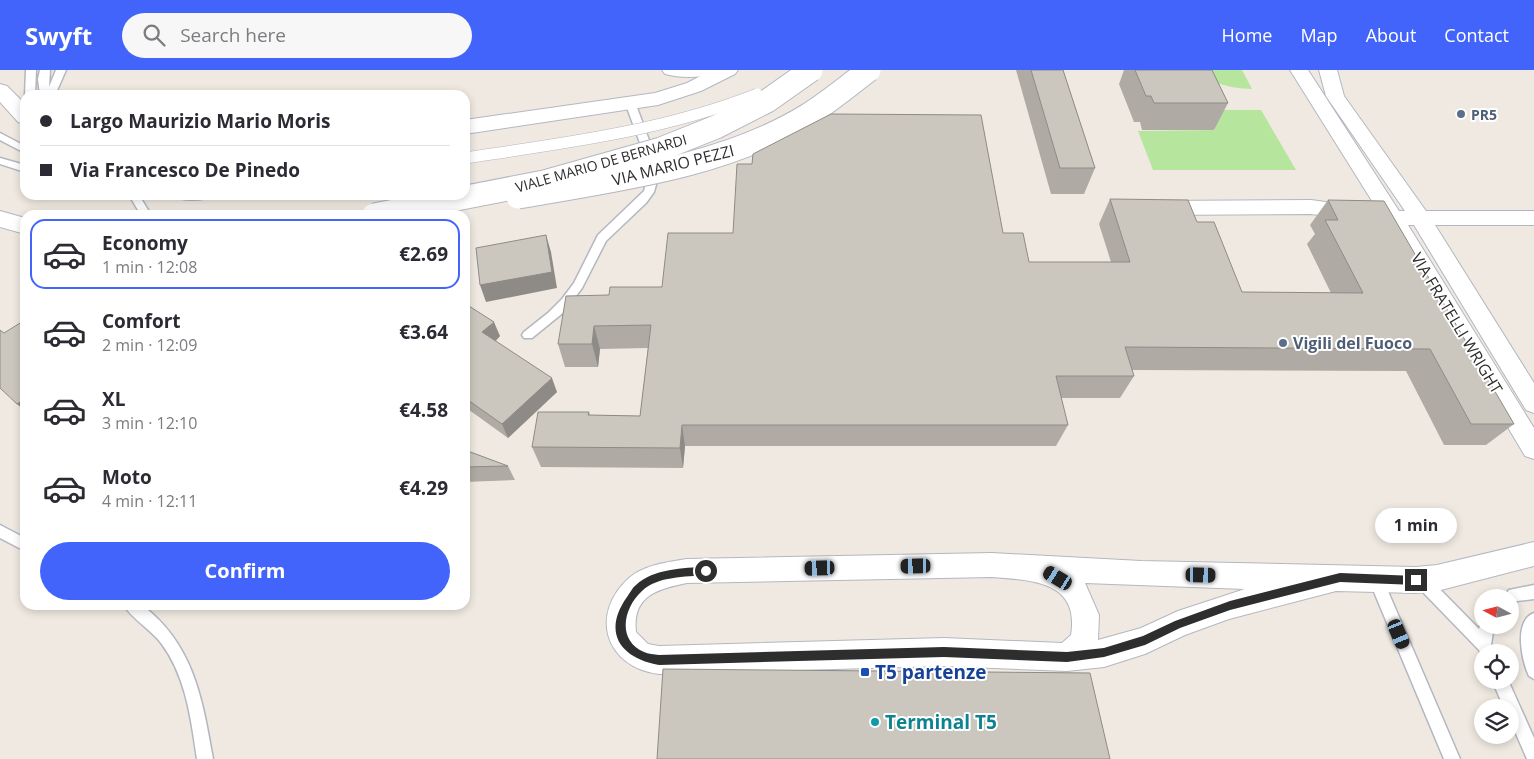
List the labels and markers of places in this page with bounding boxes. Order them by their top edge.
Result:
place label: PR5 [1471,105,1497,124]
marker: PR5 [1455,108,1467,120]
place label: Vigili del Fuoco [1293,332,1412,354]
marker: Vigili del Fuoco [1277,337,1289,349]
place label: T5 partenze [875,659,986,685]
marker: T5 partenze [859,666,871,678]
place label: Terminal T5 [885,709,997,735]
marker: Terminal T5 [869,716,881,728]

